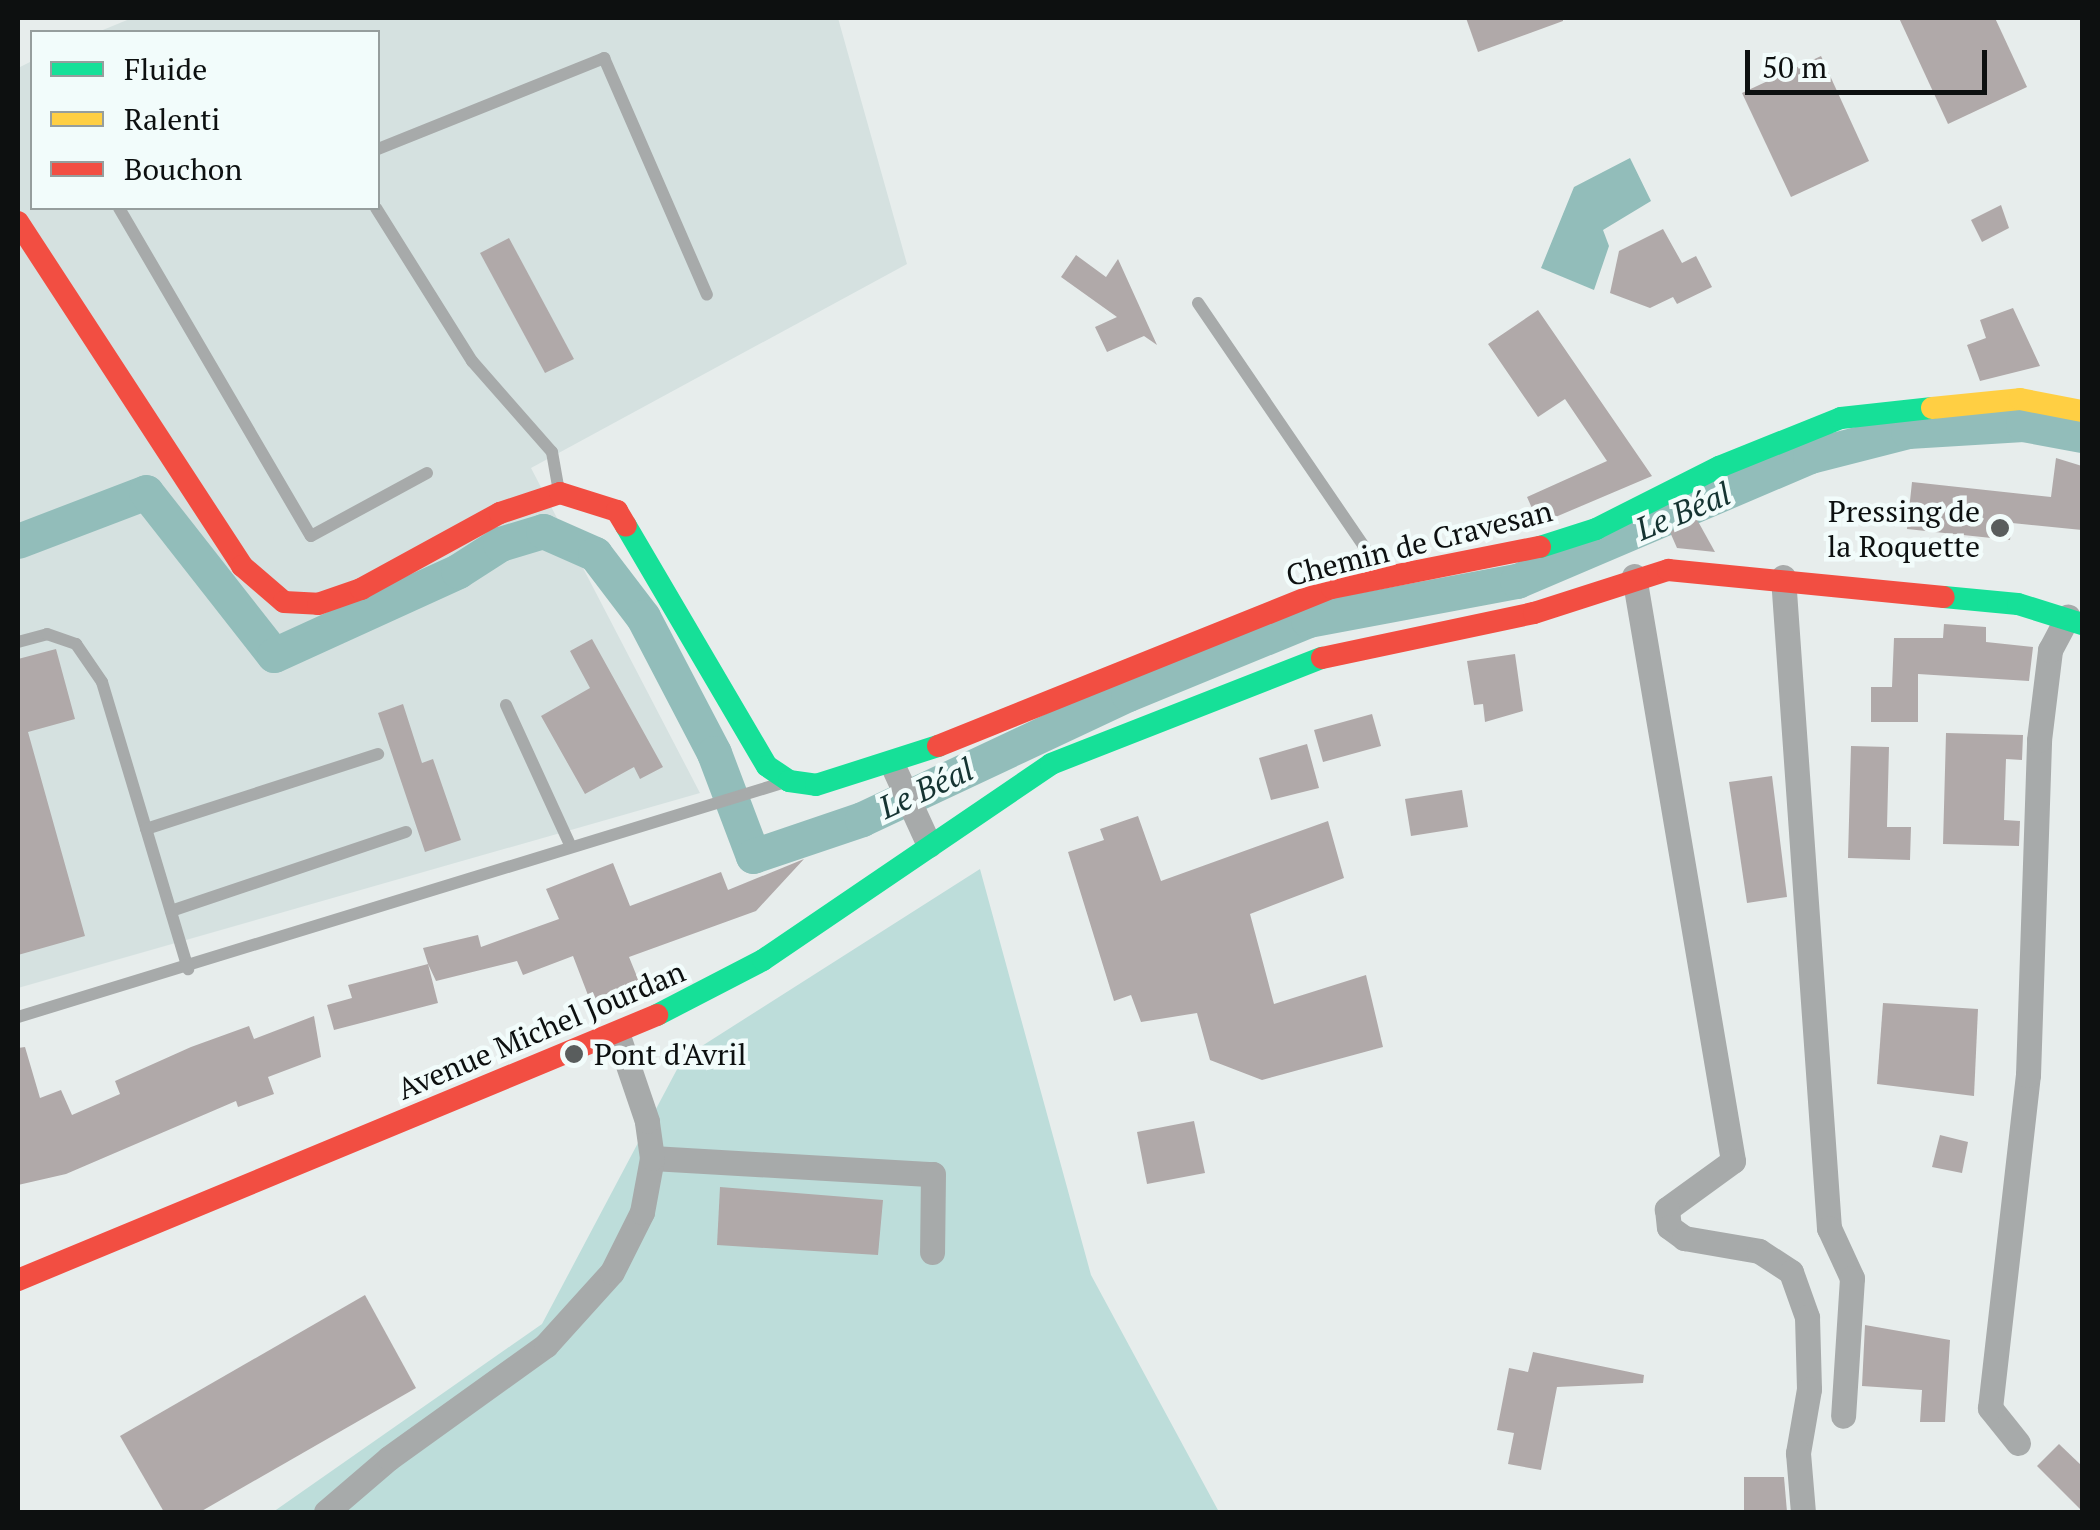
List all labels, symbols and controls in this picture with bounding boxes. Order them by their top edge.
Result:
legend [30,30,380,210]
scale bar [1750,30,1992,92]
text: 50 m [1762,47,1827,87]
text: Fluide [124,49,207,89]
text: Ralenti [124,99,220,139]
text: Bouchon [124,149,242,189]
water label: Le Béal [1630,474,1736,548]
street label: Chemin de Cravesan [1282,493,1556,593]
place label: Pressing de la Roquette [1827,493,1980,564]
marker: Pressing de la Roquette [1989,517,2011,539]
water label: Le Béal [873,750,979,826]
street label: Avenue Michel Jourdan [392,953,690,1107]
place label: Pont d'Avril [594,1036,746,1072]
marker: Pont d'Avril [563,1043,585,1065]

